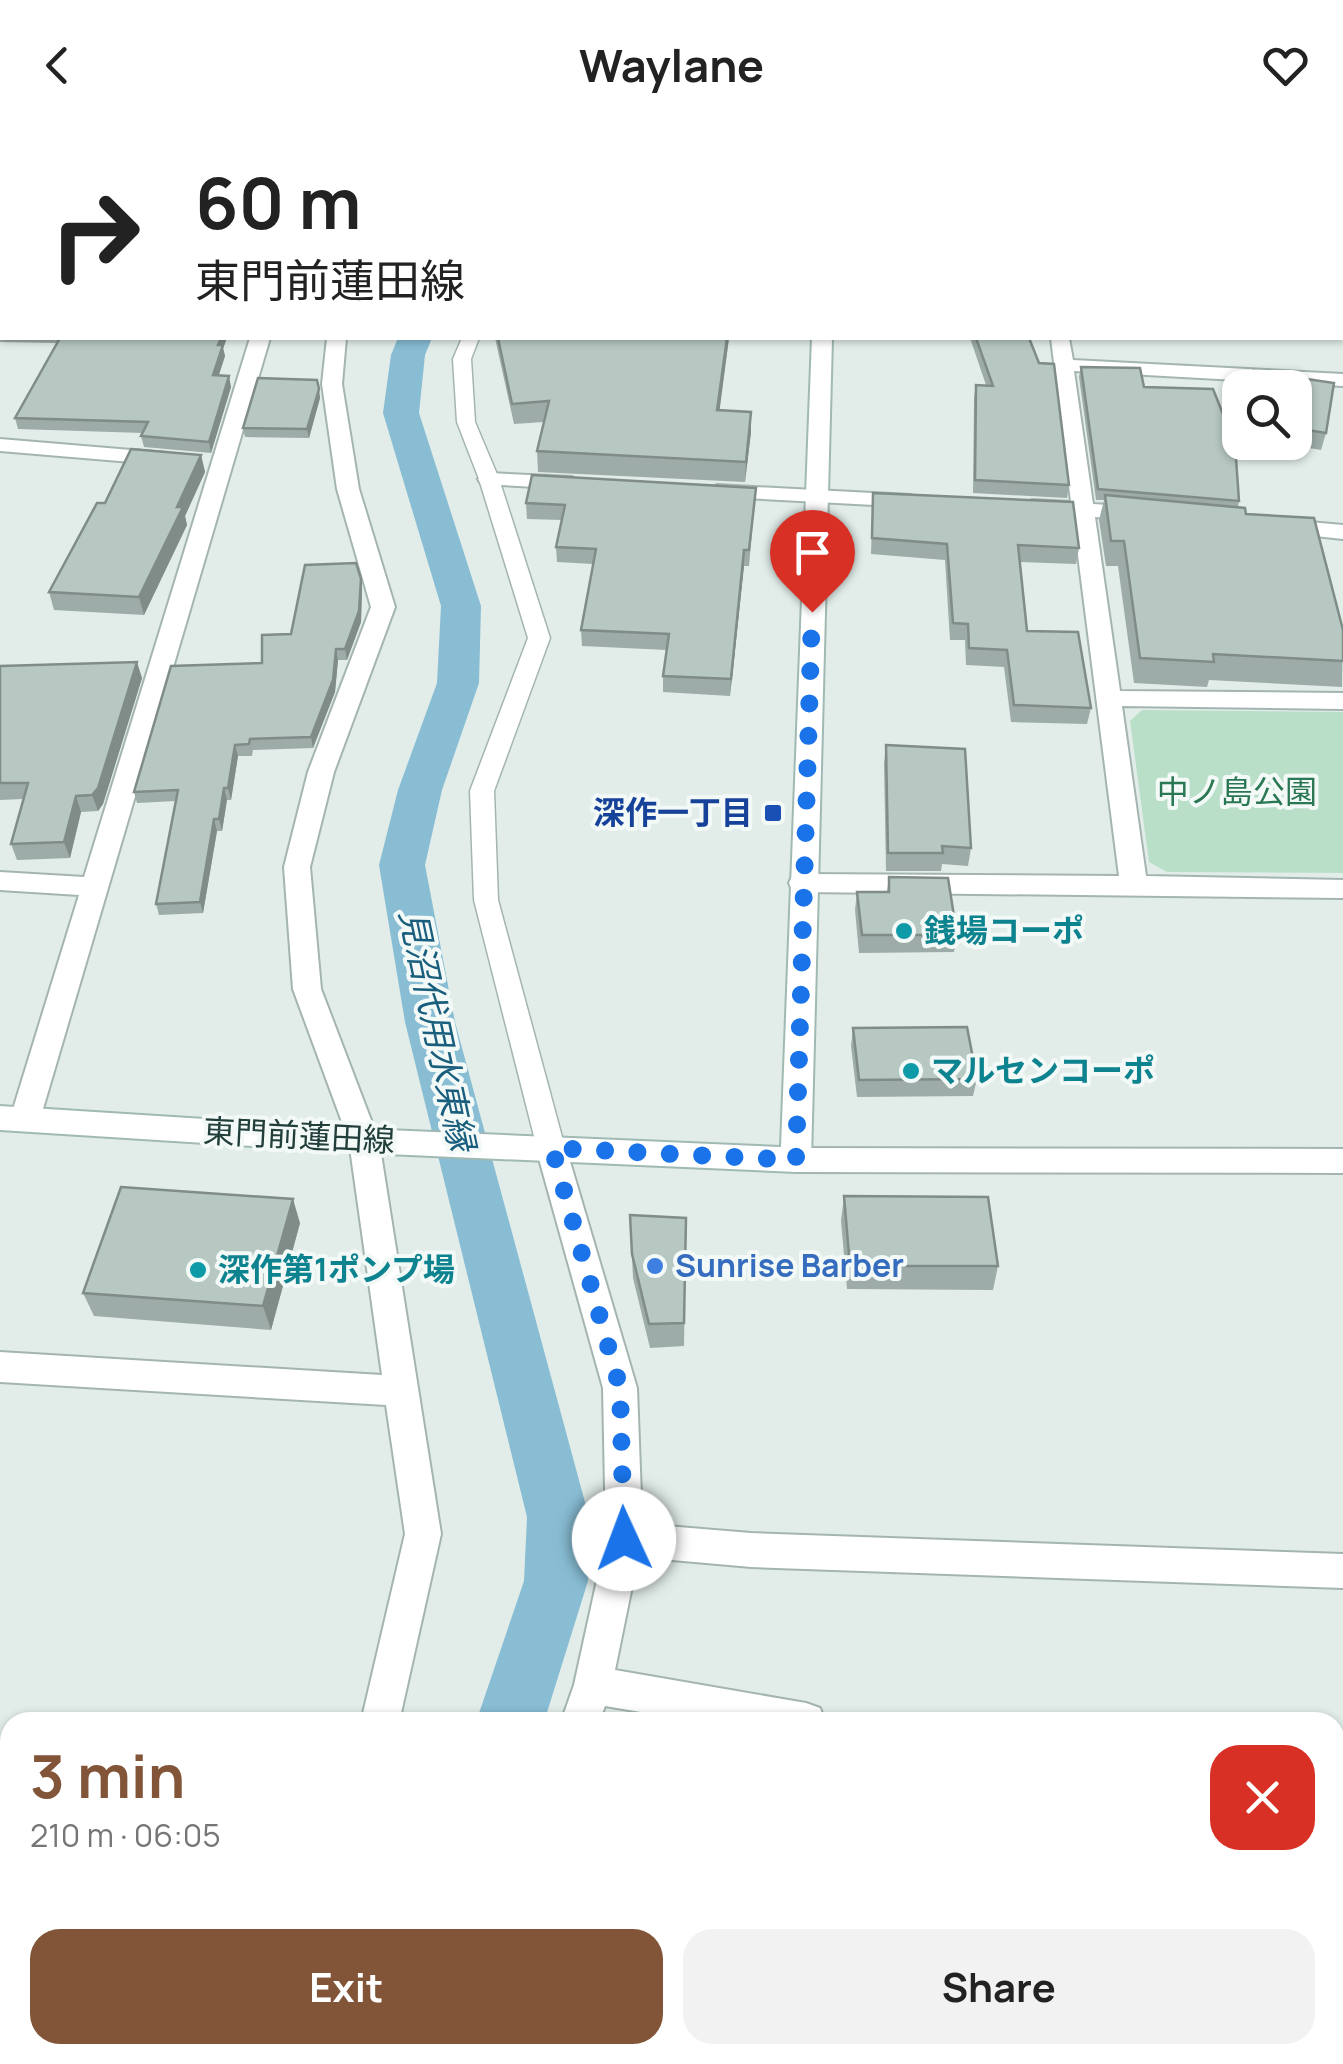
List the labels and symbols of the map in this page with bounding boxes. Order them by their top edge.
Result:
pin [770,510,855,613]
park label: 中ノ島公園 [1157,769,1317,813]
place label: 深作一丁目 [593,790,753,834]
marker: 深作一丁目 [762,802,784,824]
water label: 見沼代用水東縁 [389,905,488,1159]
place label: 銭場コーポ [924,908,1084,952]
marker: 銭場コーポ [893,920,915,942]
place label: マルセンコーポ [931,1048,1155,1092]
marker: マルセンコーポ [900,1060,922,1082]
street label: 東門前蓮田線 [202,1108,396,1162]
place label: Sunrise Barber [675,1243,904,1287]
place label: 深作第1ポンプ場 [218,1247,455,1291]
marker: Sunrise Barber [644,1255,666,1277]
marker: 深作第1ポンプ場 [187,1259,209,1281]
position arrow [572,1487,676,1591]

